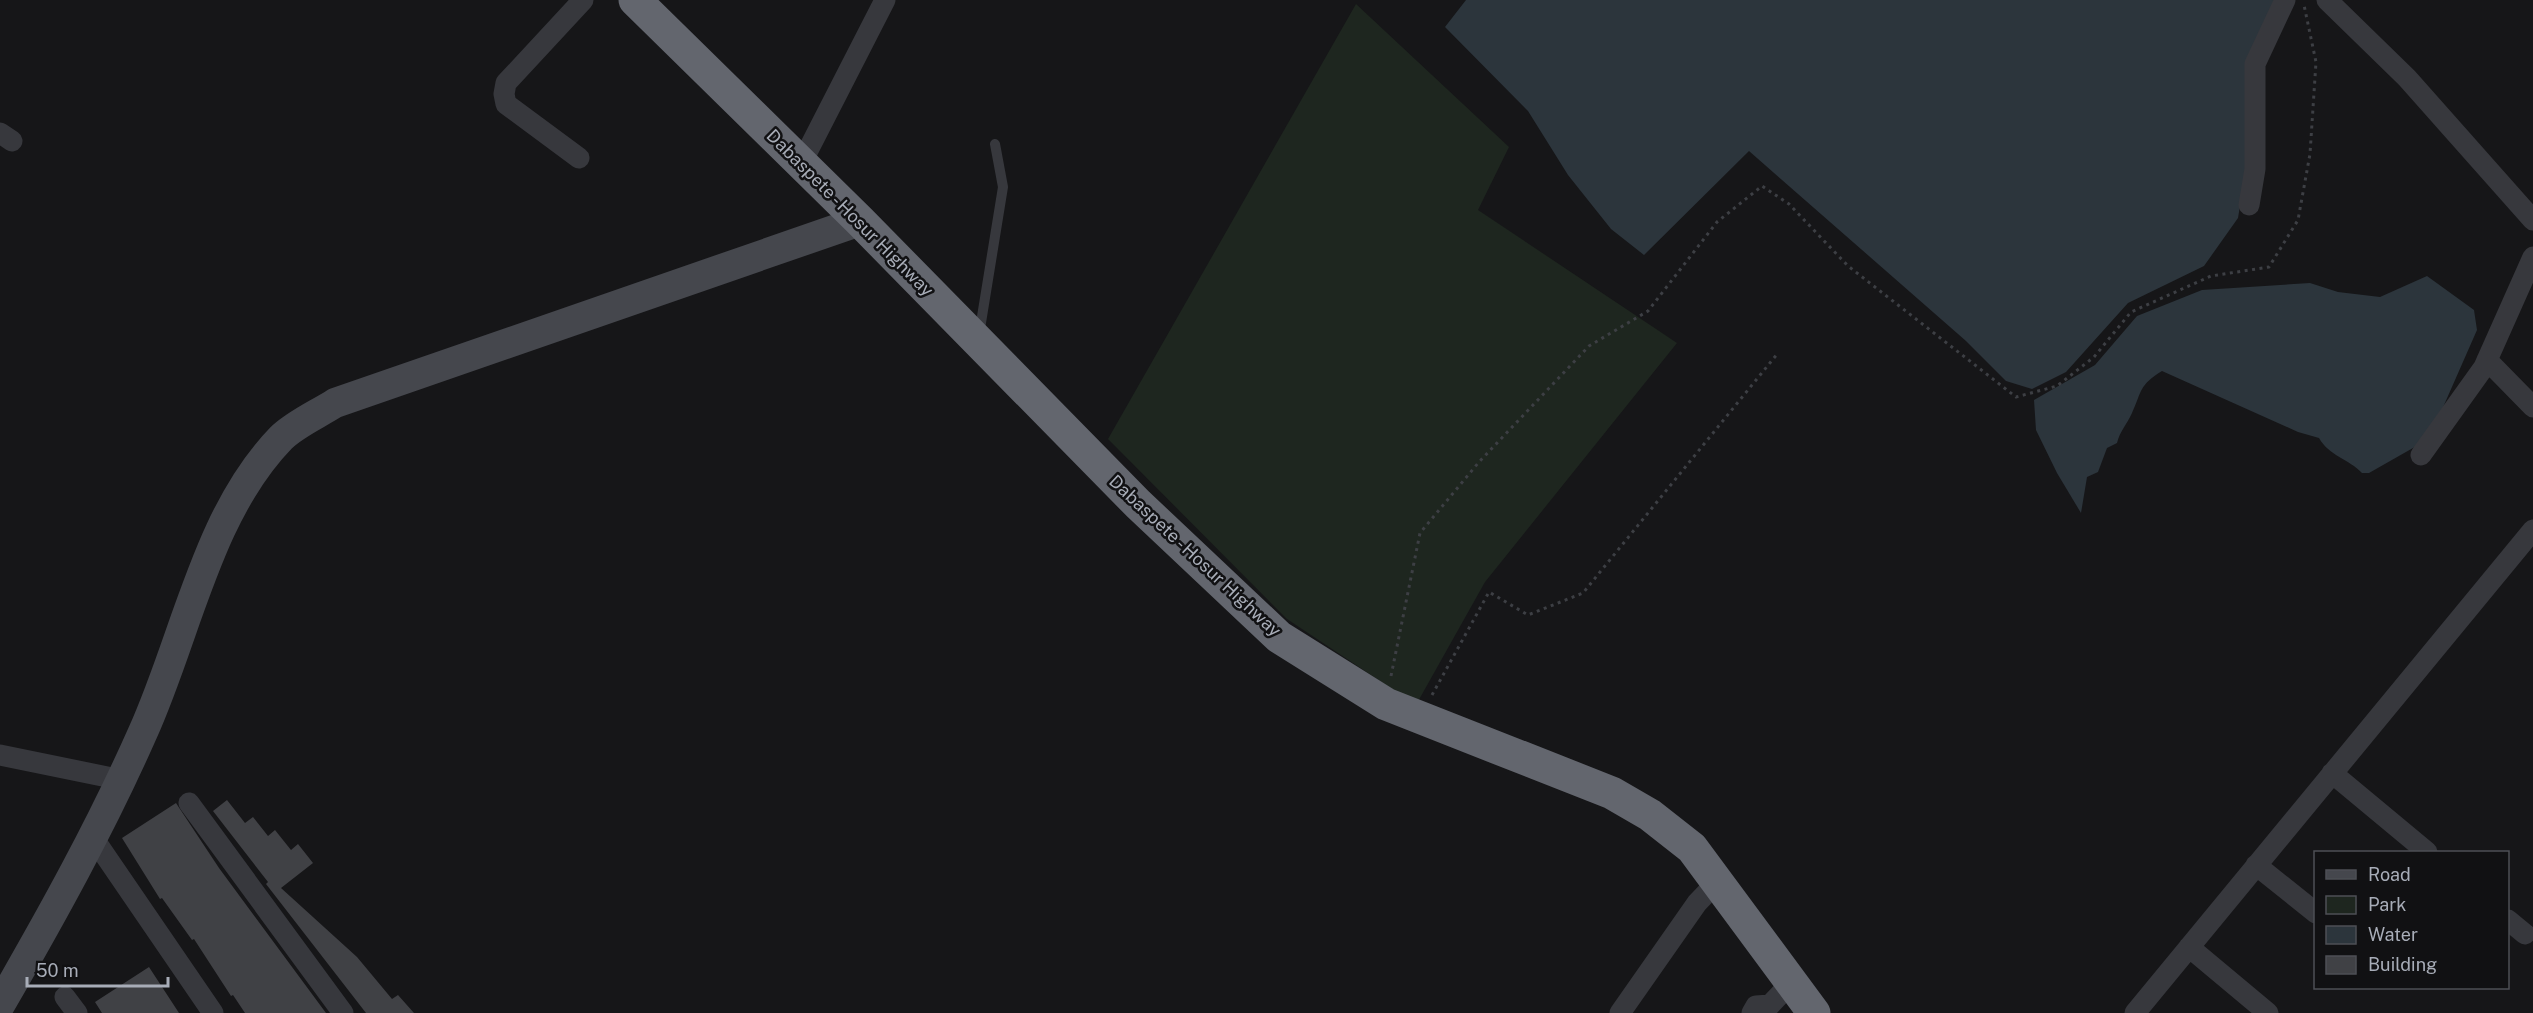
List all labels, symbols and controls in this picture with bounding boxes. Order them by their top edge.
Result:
street label: Dabaspete - Hosur Highway [763,125,938,301]
street label: Dabaspete - Hosur Highway [1105,470,1286,641]
legend [2314,851,2509,989]
text: Road [2368,864,2411,885]
text: Park [2368,894,2406,915]
text: Water [2368,924,2418,945]
scale bar [27,950,168,988]
text: Building [2368,954,2437,975]
text: 50 m [36,960,79,981]

